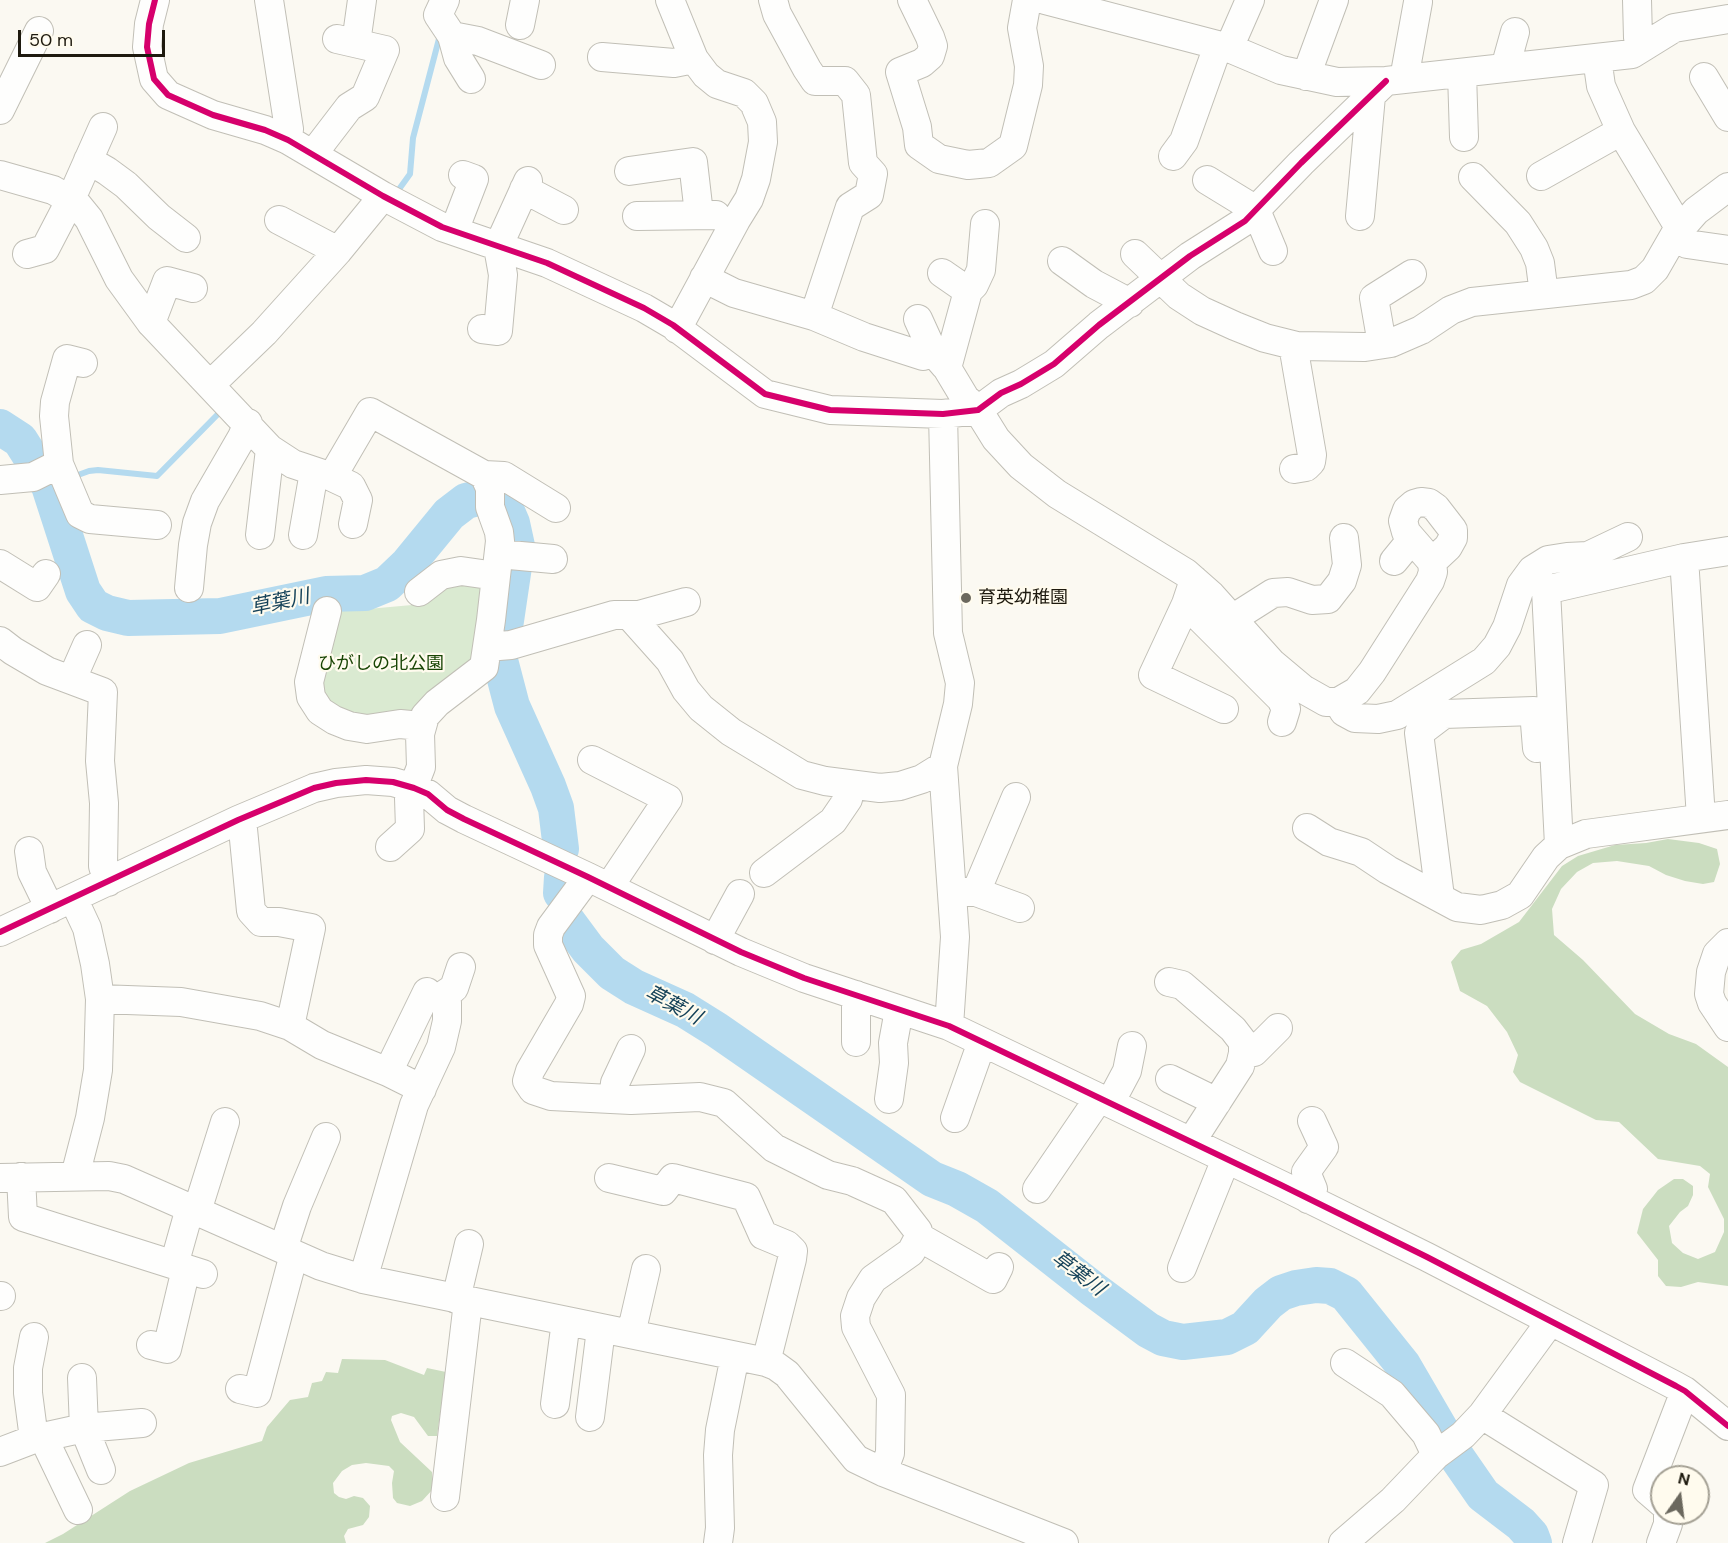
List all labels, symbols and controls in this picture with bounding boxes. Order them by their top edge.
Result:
scale bar [21,18,168,56]
text: 50 m [29,28,73,52]
water label: 草葉川 [248,585,312,621]
place label: 育英幼稚園 [978,587,1068,609]
marker: 育英幼稚園 [959,591,973,605]
park label: ひがしの北公園 [318,653,444,675]
water label: 草葉川 [641,981,705,1031]
water label: 草葉川 [1047,1246,1109,1302]
north arrow [1650,1465,1710,1525]
text: N [1676,1467,1692,1491]

